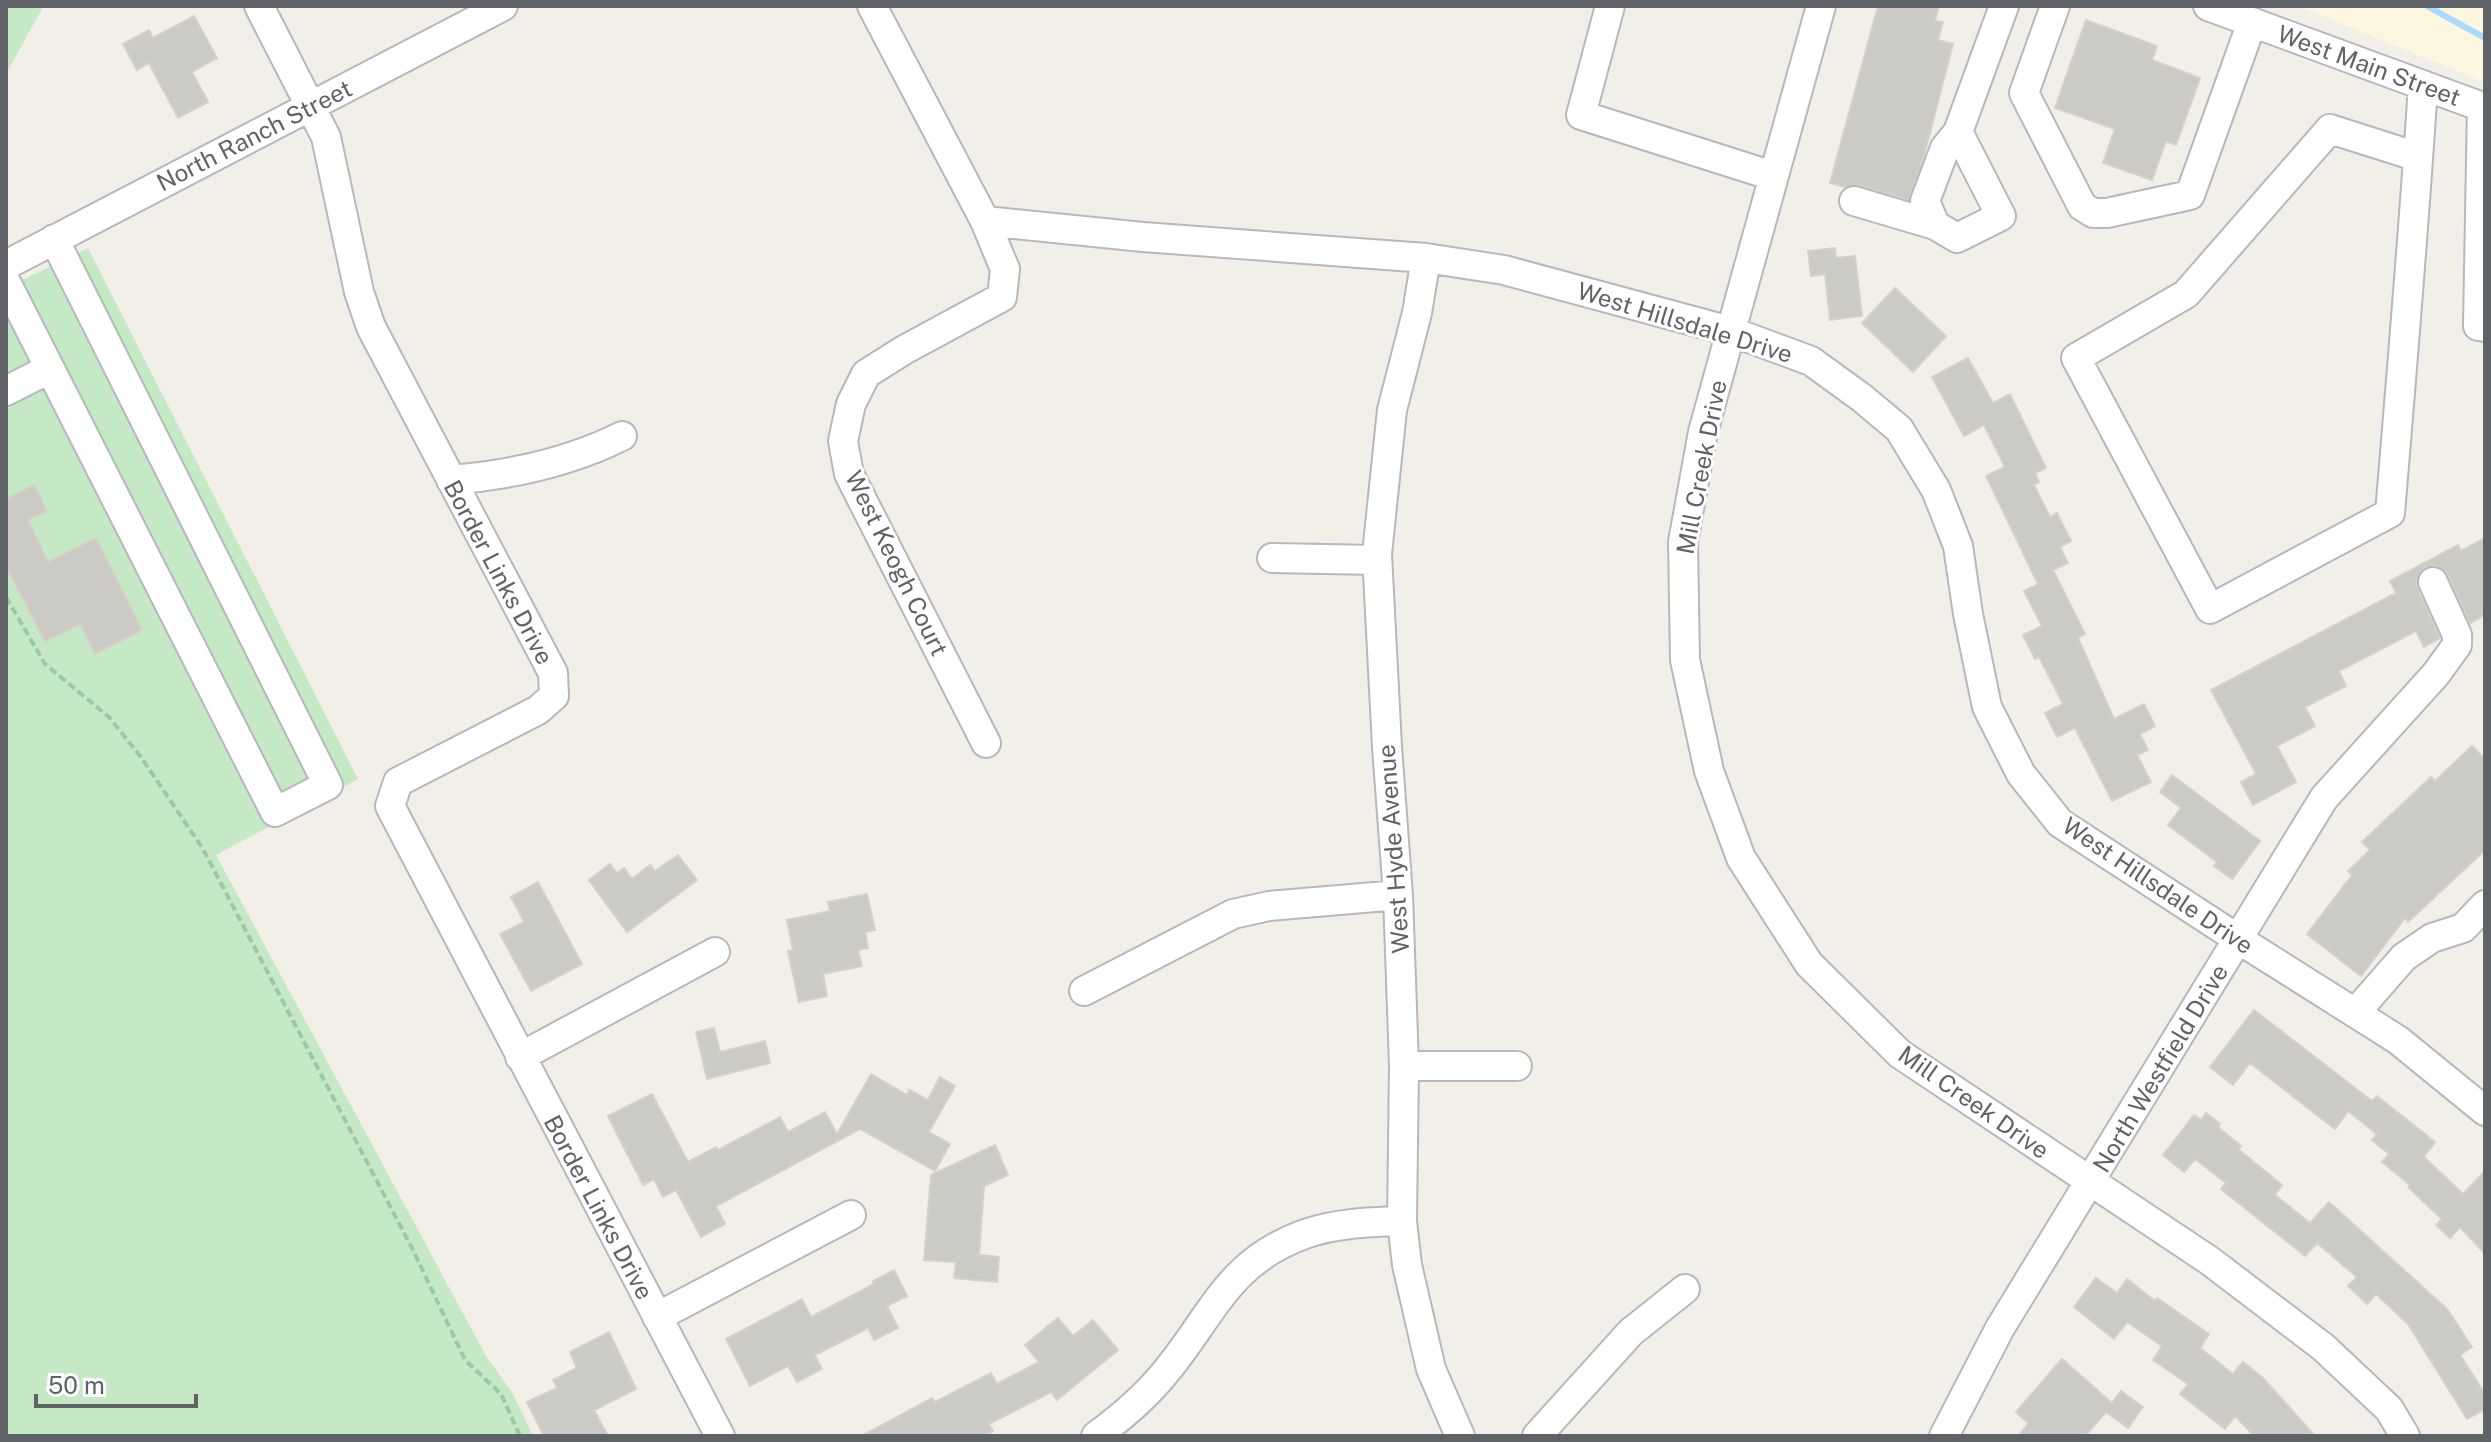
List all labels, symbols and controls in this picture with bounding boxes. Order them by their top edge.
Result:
street label: West Main Street [2274,19,2464,111]
street label: North Ranch Street [152,74,356,196]
street label: West Hillsdale Drive [1574,276,1796,368]
street label: Mill Creek Drive [1670,377,1732,557]
street label: West Keogh Court [840,466,954,660]
street label: Border Links Drive [439,475,559,669]
street label: West Hyde Avenue [1372,744,1414,954]
street label: West Hillsdale Drive [2057,811,2259,959]
street label: North Westfield Drive [2087,959,2233,1177]
street label: Mill Creek Drive [1893,1040,2055,1164]
street label: Border Links Drive [539,1110,659,1304]
scale bar [36,1358,196,1408]
text: 50 m [48,1371,105,1399]

